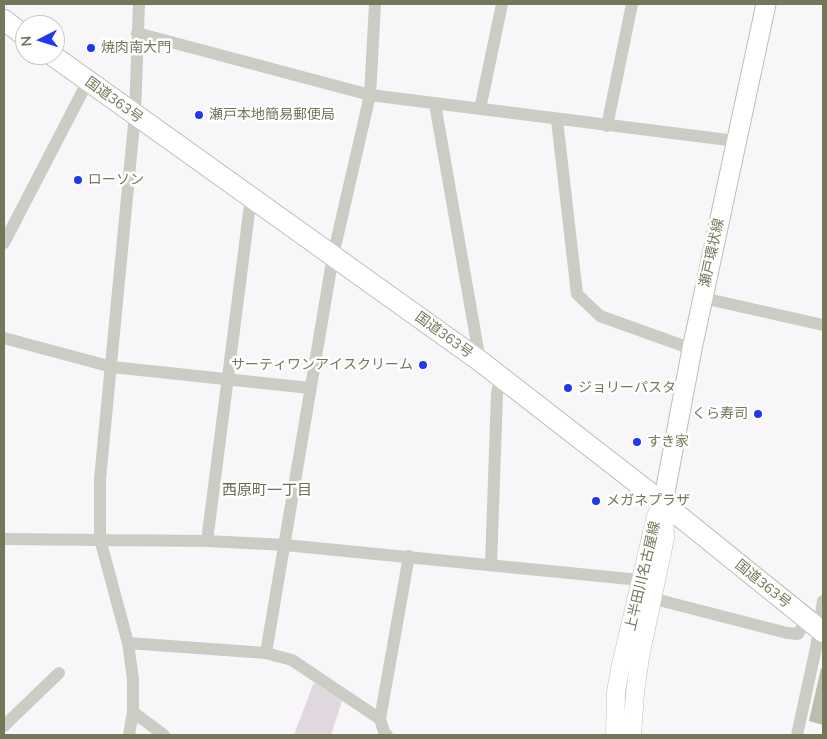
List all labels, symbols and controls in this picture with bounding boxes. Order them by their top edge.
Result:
north arrow [15,15,65,65]
text: N [17,35,35,47]
place label: 焼肉南大門 [101,40,171,56]
marker: 焼肉南大門 [85,42,97,54]
street label: 国道363号 [82,73,146,127]
place label: 瀬戸本地簡易郵便局 [209,107,335,123]
marker: 瀬戸本地簡易郵便局 [193,109,205,121]
place label: ローソン [88,172,144,188]
marker: ローソン [72,174,84,186]
street label: 瀬戸環状線 [697,217,727,289]
street label: 国道363号 [412,308,476,362]
place label: サーティワンアイスクリーム [231,357,413,373]
marker: サーティワンアイスクリーム [417,359,429,371]
place label: ジョリーパスタ [578,380,676,396]
marker: ジョリーパスタ [562,382,574,394]
place label: くら寿司 [692,406,748,422]
marker: くら寿司 [752,408,764,420]
place label: すき家 [647,434,689,450]
marker: すき家 [631,436,643,448]
district label: 西原町一丁目 [222,481,312,499]
place label: メガネプラザ [606,493,690,509]
marker: メガネプラザ [590,495,602,507]
street label: 上半田川名古屋線 [622,520,664,632]
street label: 国道363号 [732,556,794,612]

